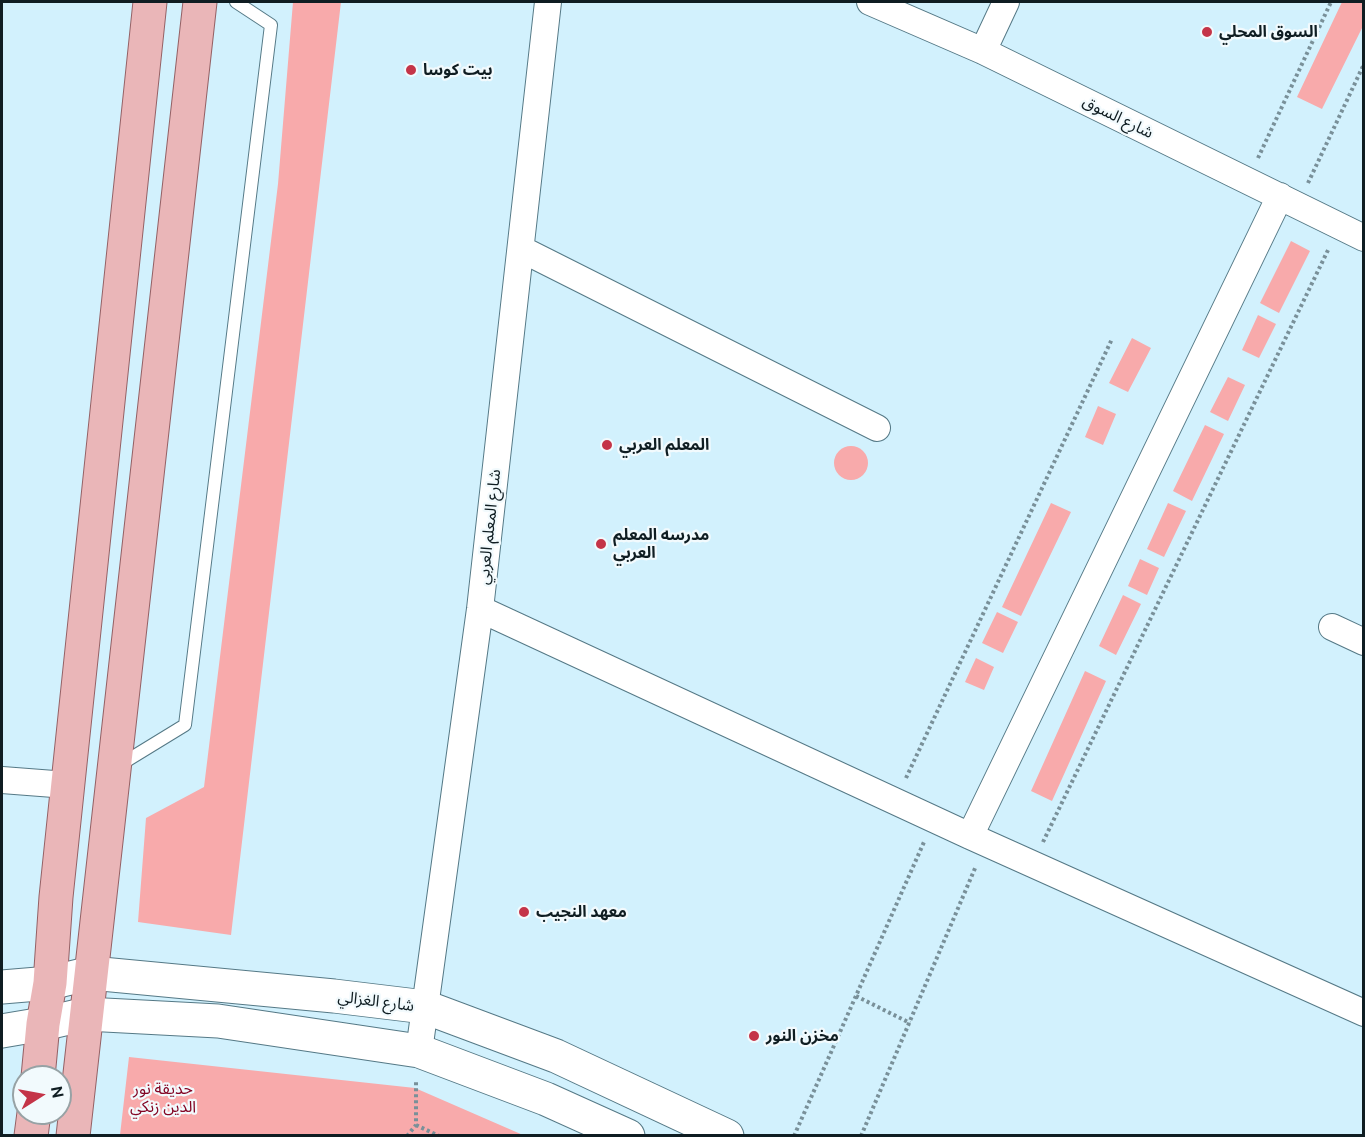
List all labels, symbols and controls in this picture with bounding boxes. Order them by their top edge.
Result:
place label: السوق المحلي [1219,22,1318,42]
marker: السوق المحلي [1200,25,1214,39]
place label: بيت كوسا [423,60,493,80]
marker: بيت كوسا [404,63,418,77]
street label: شارع السوق [1079,92,1157,142]
place label: المعلم العربي [619,435,709,455]
marker: المعلم العربي [600,438,614,452]
street label: شارع المعلم العربي [473,468,505,586]
place label: مدرسه المعلم العربي [613,525,709,563]
marker: مدرسه المعلم العربي [594,537,608,551]
place label: معهد النجيب [536,902,627,922]
marker: معهد النجيب [517,905,531,919]
street label: شارع الغزالي [337,987,415,1015]
place label: مخزن النور [766,1026,839,1046]
marker: مخزن النور [747,1029,761,1043]
north arrow [12,1065,72,1125]
park label: حديقة نور الدين زنكي [130,1079,196,1117]
text: N [48,1084,68,1100]

